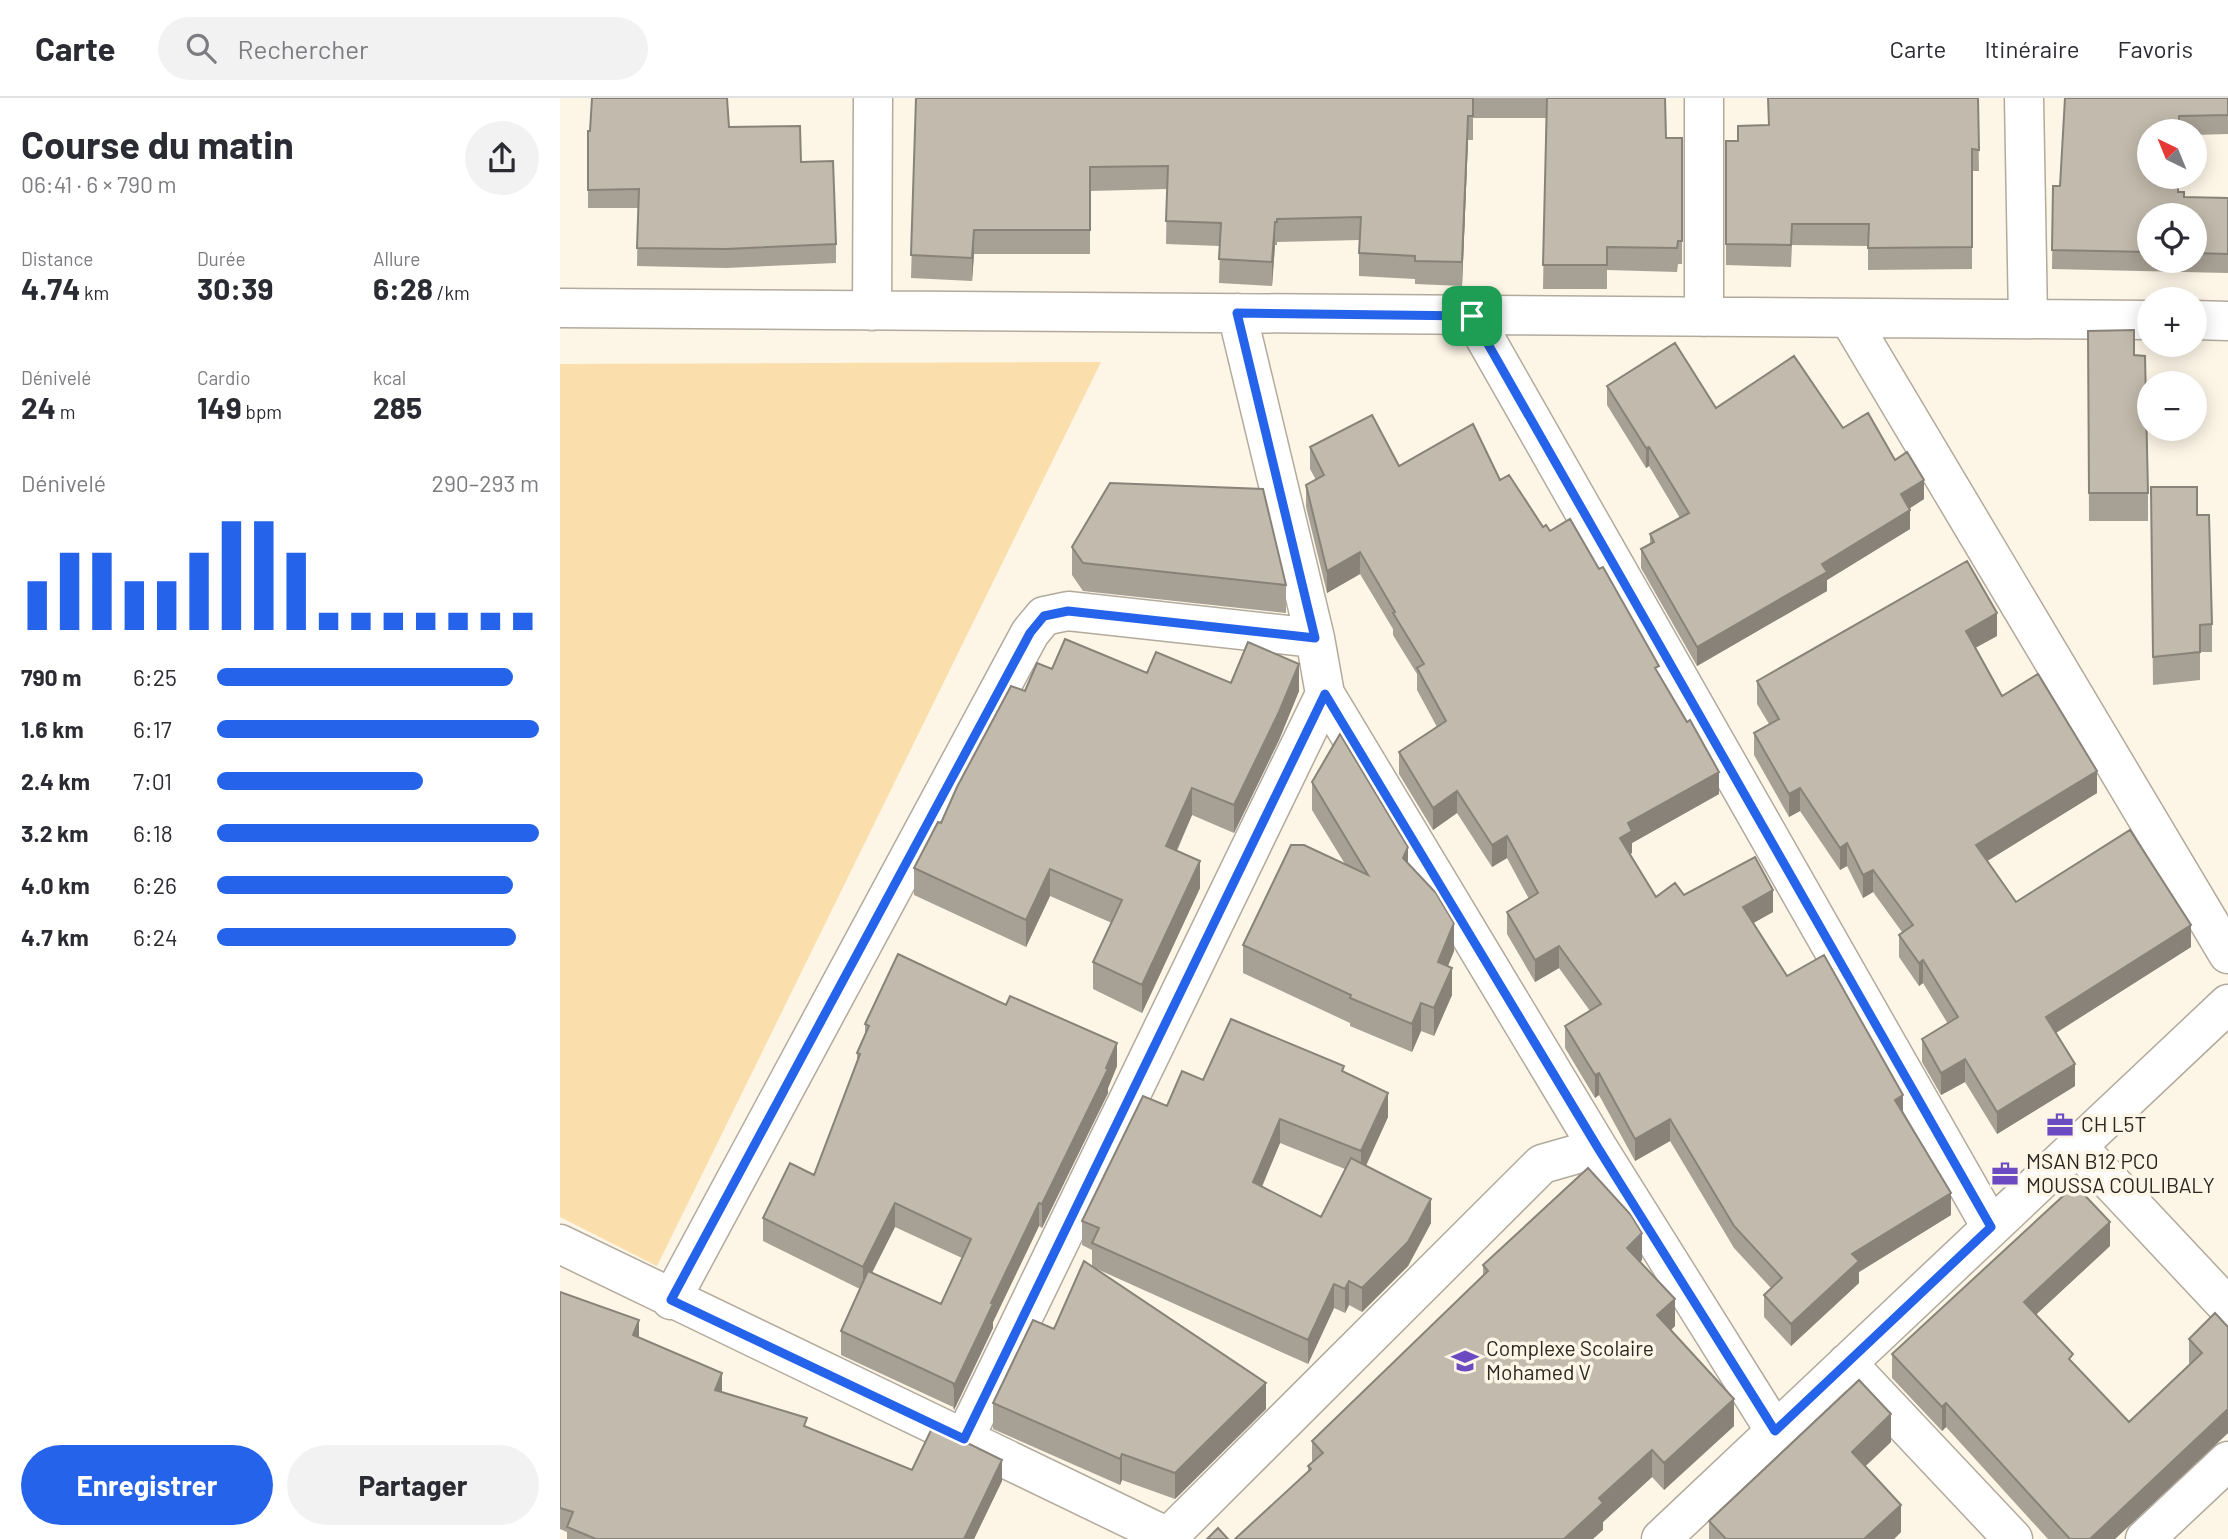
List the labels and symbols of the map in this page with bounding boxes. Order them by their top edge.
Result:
north arrow [2137,119,2207,189]
pin [1442,286,1502,346]
office icon: CH L5T [2045,1110,2075,1140]
place label: CH L5T [2081,1111,2146,1136]
place label: MSAN B12 PCO MOUSSA COULIBALY [2026,1148,2215,1197]
office icon: MSAN B12 PCO MOUSSA COULIBALY [1990,1159,2020,1189]
place label: Complexe Scolaire Mohamed V [1486,1335,1654,1384]
school or university icon: Complexe Scolaire Mohamed V [1450,1346,1480,1376]

